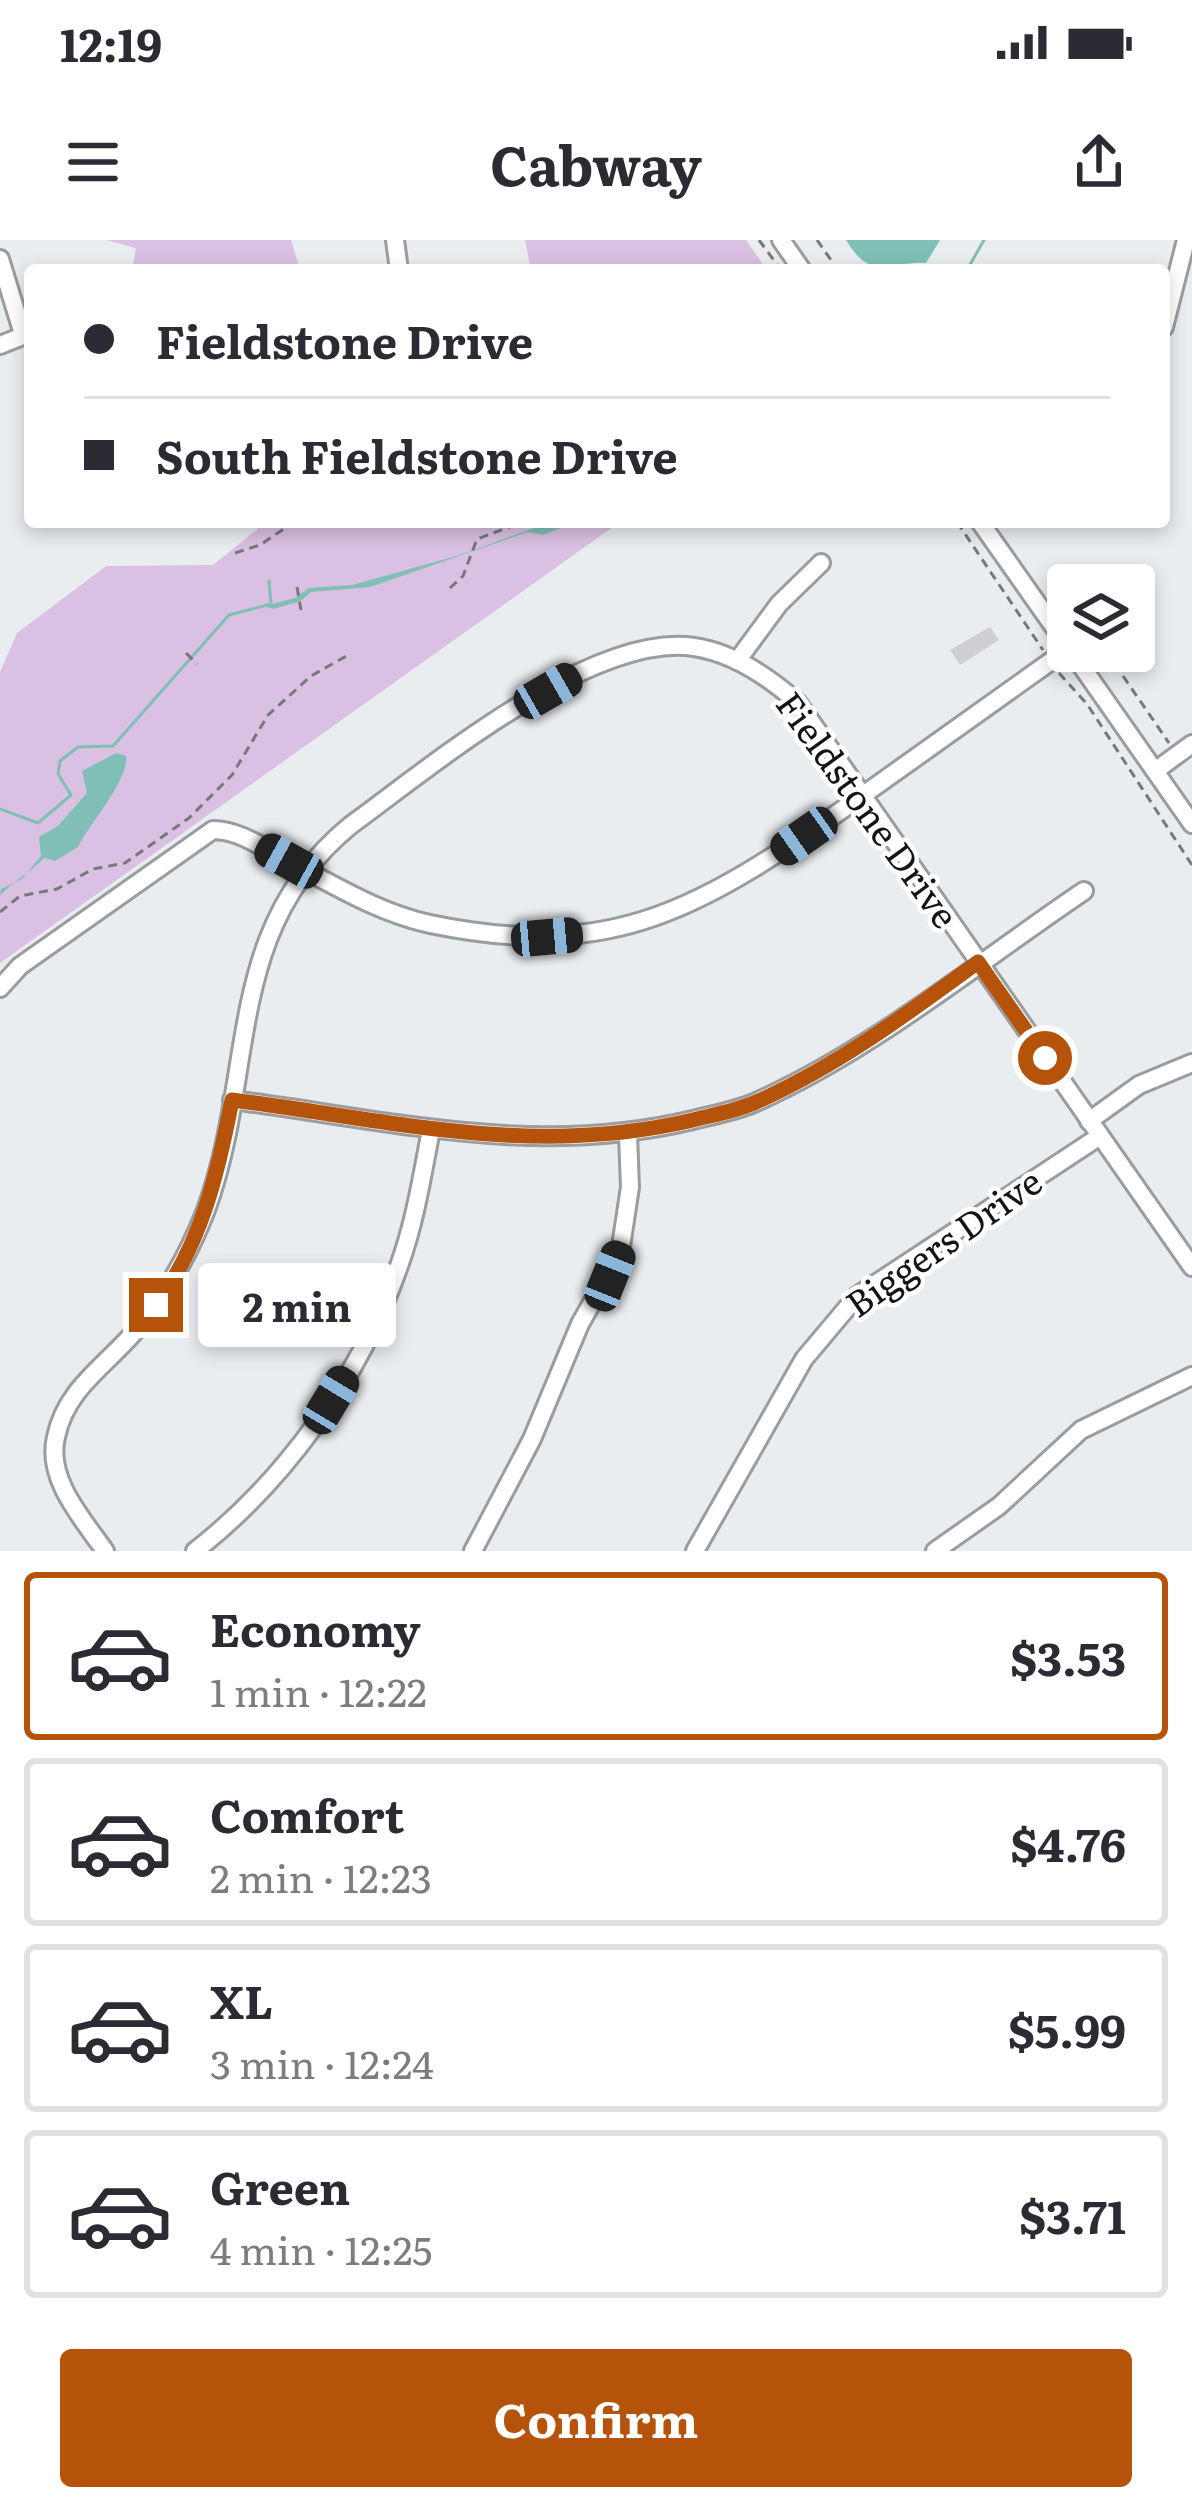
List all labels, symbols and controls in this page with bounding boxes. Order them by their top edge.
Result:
text: 12:19 [60,9,162,76]
text: Cabway [490,122,702,203]
icon: menu [60,129,126,195]
icon: share [1066,129,1132,195]
text: Fieldstone Drive [156,306,533,373]
text: South Fieldstone Drive [156,421,678,488]
map controls [1047,564,1155,672]
button: layers [1047,564,1155,672]
car [508,657,588,725]
street label: Fieldstone Drive [765,679,973,938]
car [764,801,844,871]
car [249,828,329,894]
car [510,916,584,958]
route start [1018,1031,1072,1085]
street label: Biggers Drive [834,1154,1051,1328]
car [580,1236,640,1316]
callout: 2 min [198,1263,396,1347]
text: 2 min [243,1276,351,1334]
route end [129,1278,183,1332]
car [297,1360,365,1440]
text: Economy [210,1594,421,1661]
icon: car [66,1602,174,1710]
text: $3.53 [1010,1623,1126,1690]
text: 1 min · 12:22 [210,1661,427,1719]
text: Comfort [210,1780,404,1847]
icon: car [66,1788,174,1896]
text: $4.76 [1011,1809,1126,1876]
text: 2 min · 12:23 [210,1847,432,1905]
text: XL [210,1966,273,2033]
icon: car [66,1974,174,2082]
text: $5.99 [1008,1995,1126,2062]
text: 3 min · 12:24 [210,2033,434,2091]
text: Green [210,2152,350,2219]
icon: car [66,2160,174,2268]
text: $3.71 [1019,2181,1126,2248]
text: 4 min · 12:25 [210,2219,432,2277]
button: Confirm [60,2349,1132,2487]

